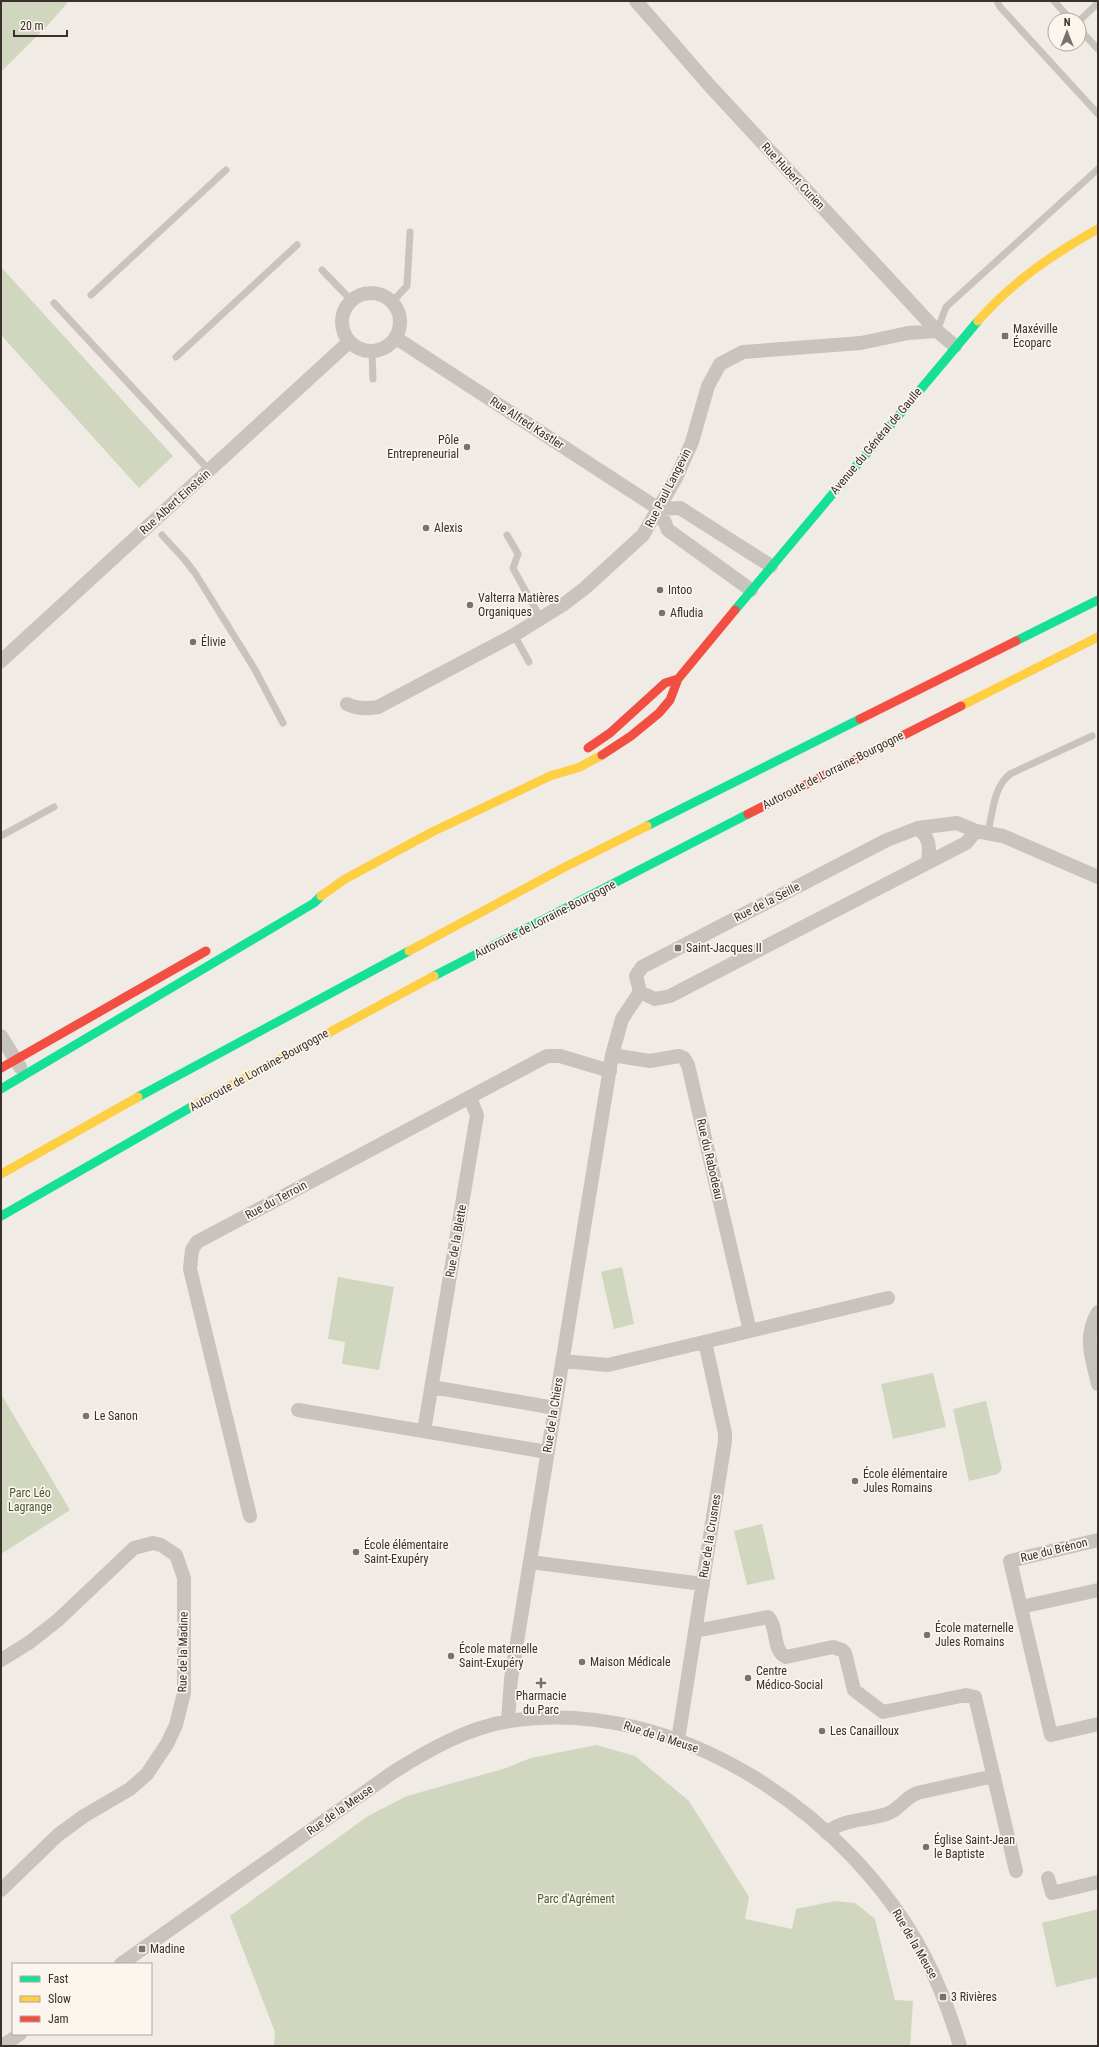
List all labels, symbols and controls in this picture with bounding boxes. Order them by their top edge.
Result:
scale bar [14,12,67,38]
north arrow [1047,12,1087,52]
text: N [1064,16,1071,29]
text: 20 m [20,19,44,33]
street label: Rue Hubert Curien [759,140,828,212]
place label: Maxéville Écoparc [1013,322,1058,350]
marker: Maxéville Écoparc [1000,331,1010,341]
street label: Avenue du Général de Gaulle [827,385,925,497]
street label: Rue Alfred Kastler [487,394,567,452]
place label: Pôle Entrepreneurial [387,433,459,461]
marker: Pôle Entrepreneurial [462,442,472,452]
street label: Rue Paul Langevin [642,446,694,530]
street label: Rue Albert Einstein [137,467,213,537]
place label: Alexis [434,521,463,535]
marker: Alexis [421,523,431,533]
place label: Intoo [668,583,692,597]
marker: Intoo [655,585,665,595]
place label: Valterra Matières Organiques [478,591,559,619]
marker: Valterra Matières Organiques [465,600,475,610]
place label: Afludia [670,606,703,620]
marker: Afludia [657,608,667,618]
place label: Élivie [201,634,226,649]
marker: Élivie [188,637,198,647]
street label: Autoroute de Lorraine-Bourgogne [760,728,906,812]
street label: Autoroute de Lorraine-Bourgogne [472,877,618,961]
street label: Rue de la Seille [732,879,803,925]
place label: Saint-Jacques II [686,941,762,955]
marker: Saint-Jacques II [673,943,683,953]
street label: Autoroute de Lorraine-Bourgogne [187,1026,331,1114]
street label: Rue du Rabodeau [694,1117,726,1201]
street label: Rue du Terroin [243,1178,309,1222]
street label: Rue de la Blette [443,1203,469,1279]
street label: Rue de la Chiers [540,1376,566,1454]
place label: Le Sanon [94,1409,138,1423]
marker: Le Sanon [81,1411,91,1421]
place label: École élémentaire Jules Romains [863,1466,948,1495]
marker: École élémentaire Jules Romains [850,1476,860,1486]
park label: Parc Léo Lagrange [8,1486,52,1514]
street label: Rue de la Crusnes [696,1493,724,1579]
street label: Rue du Brénon [1019,1535,1089,1565]
place label: École élémentaire Saint-Exupéry [364,1537,449,1566]
marker: École élémentaire Saint-Exupéry [351,1547,361,1557]
street label: Rue de la Madine [175,1611,191,1693]
place label: École maternelle Jules Romains [935,1620,1014,1649]
marker: École maternelle Jules Romains [922,1630,932,1640]
place label: École maternelle Saint-Exupéry [459,1641,538,1670]
marker: École maternelle Saint-Exupéry [446,1651,456,1661]
place label: Maison Médicale [590,1655,671,1669]
marker: Maison Médicale [577,1657,587,1667]
place label: Centre Médico-Social [756,1664,823,1692]
marker: Centre Médico-Social [743,1673,753,1683]
marker: Pharmacie du Parc [536,1678,546,1688]
place label: Pharmacie du Parc [516,1689,567,1717]
street label: Rue de la Meuse [622,1718,700,1756]
place label: Les Canailloux [830,1724,899,1738]
marker: Les Canailloux [817,1726,827,1736]
street label: Rue de la Meuse [304,1782,376,1838]
place label: Église Saint-Jean le Baptiste [934,1832,1015,1861]
marker: Église Saint-Jean le Baptiste [921,1842,931,1852]
park label: Parc d'Agrément [537,1892,615,1906]
street label: Rue de la Meuse [890,1907,941,1981]
place label: Madine [150,1942,185,1956]
marker: Madine [137,1944,147,1954]
legend [12,1963,152,2035]
text: Fast [48,1972,69,1986]
place label: 3 Rivières [951,1990,997,2004]
text: Slow [48,1992,71,2006]
marker: 3 Rivières [938,1992,948,2002]
text: Jam [48,2012,69,2026]

